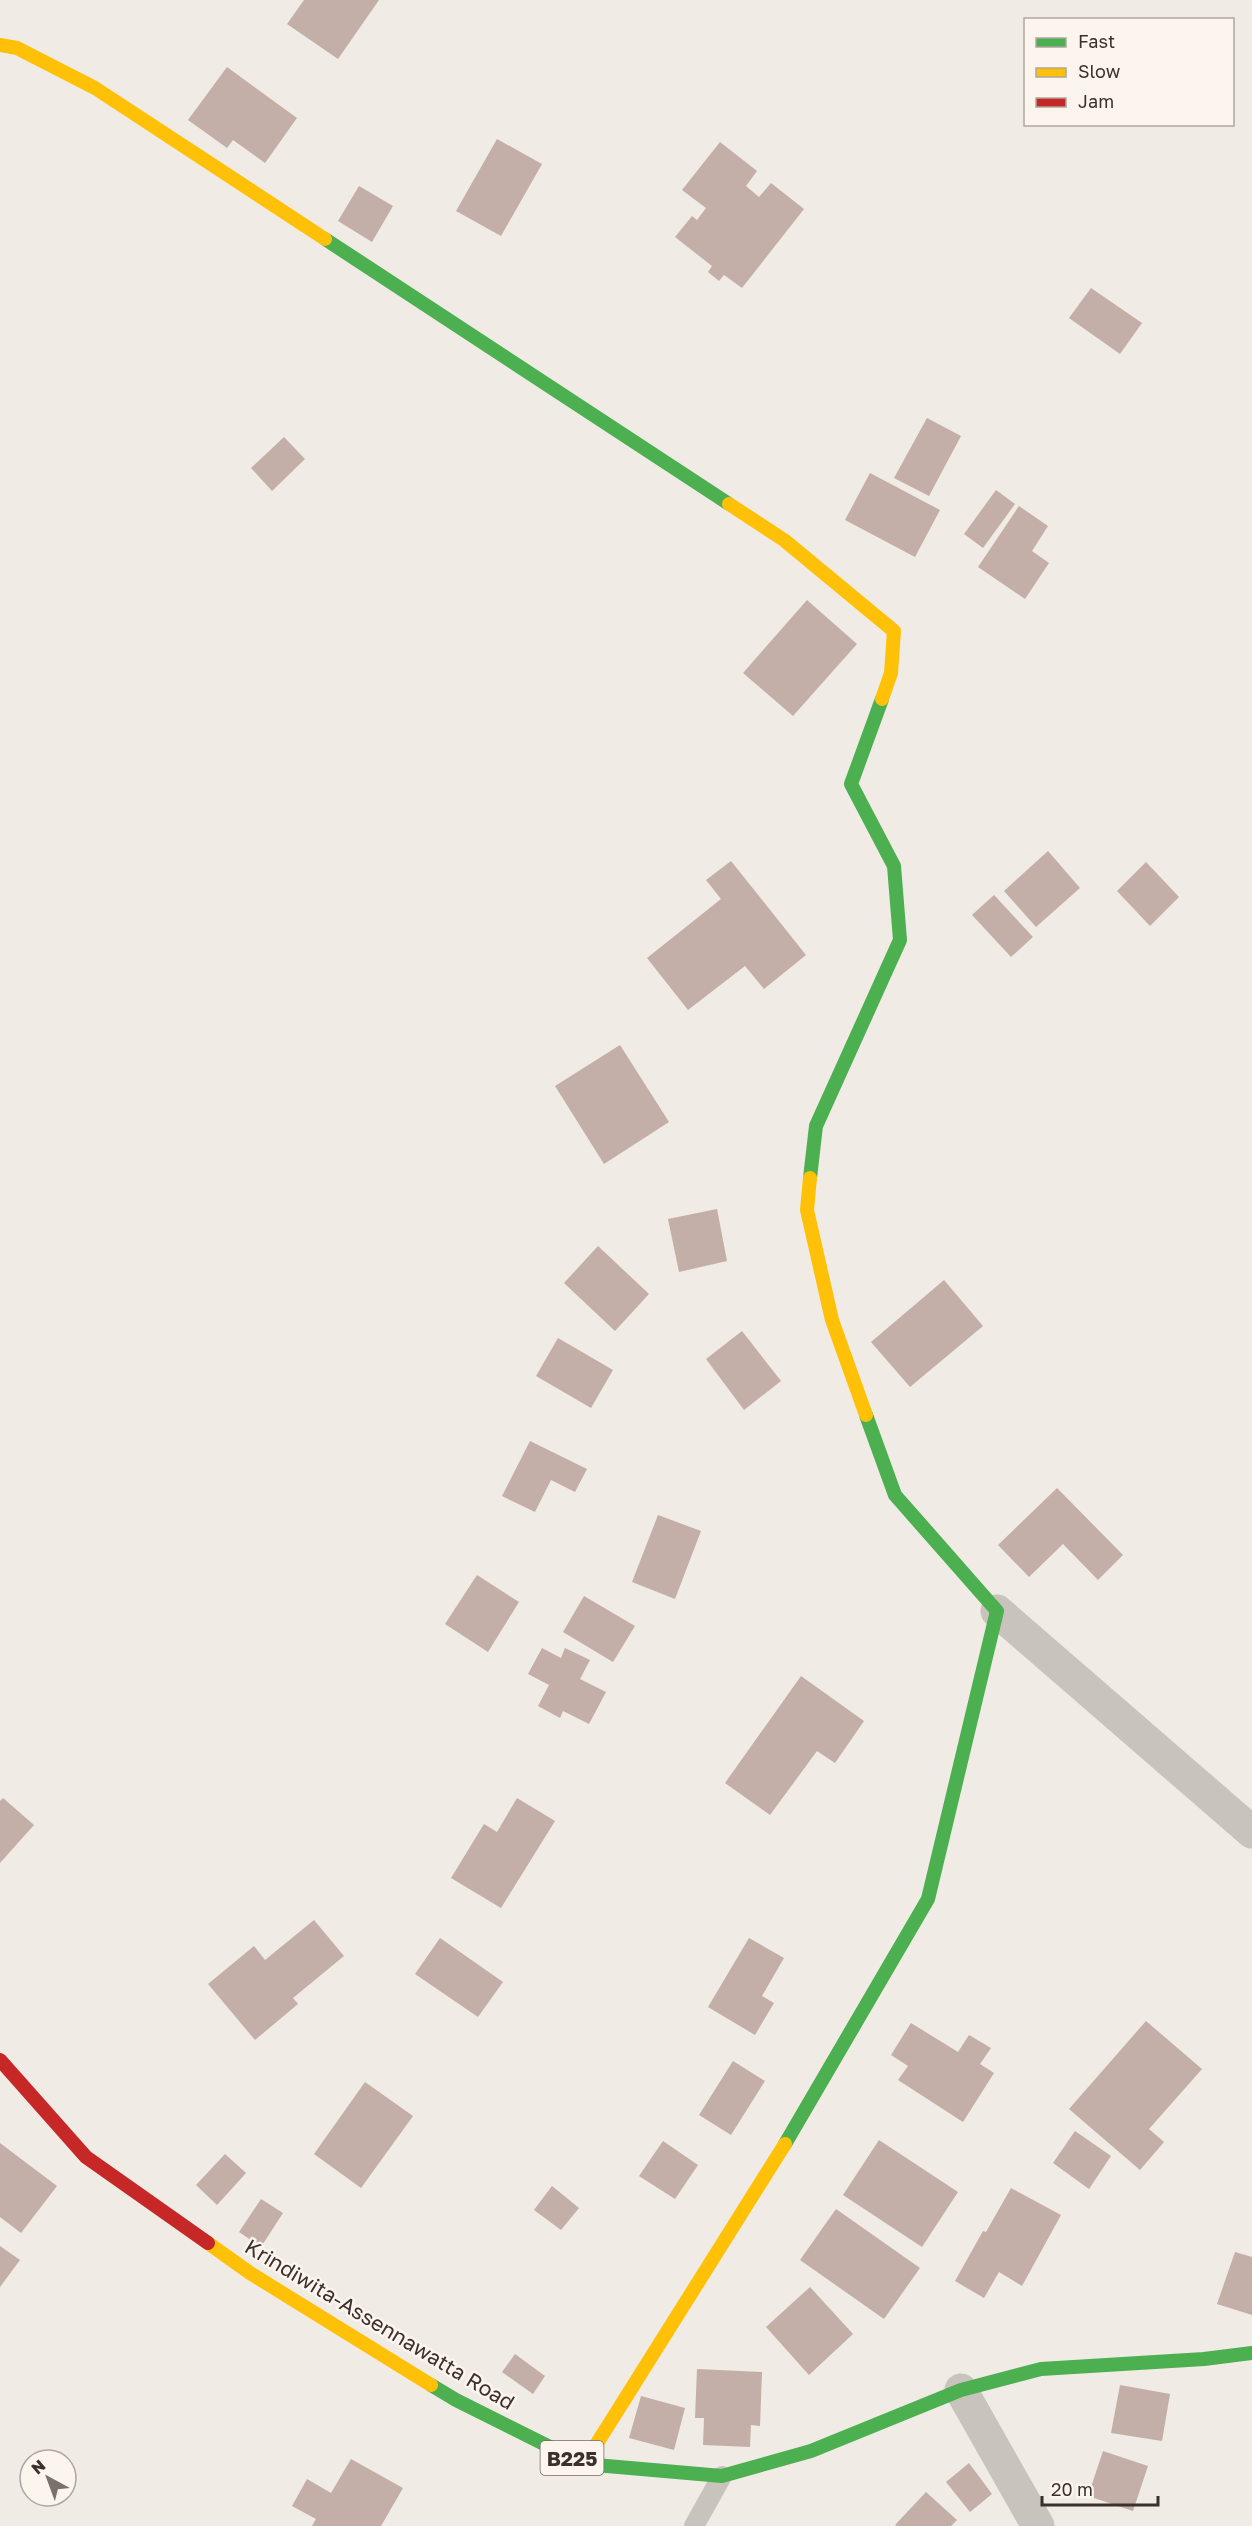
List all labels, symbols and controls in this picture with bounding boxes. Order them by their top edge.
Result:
legend [1024,18,1234,126]
text: Fast [1078,30,1115,52]
text: Slow [1078,60,1121,82]
text: Jam [1078,90,1114,112]
street label: Krindiwita-Assennawatta Road [240,2233,520,2415]
road number: B225 [540,2441,604,2475]
north arrow [18,2448,78,2508]
text: N [27,2455,49,2478]
scale bar [1042,2469,1158,2507]
text: 20 m [1051,2478,1093,2500]

